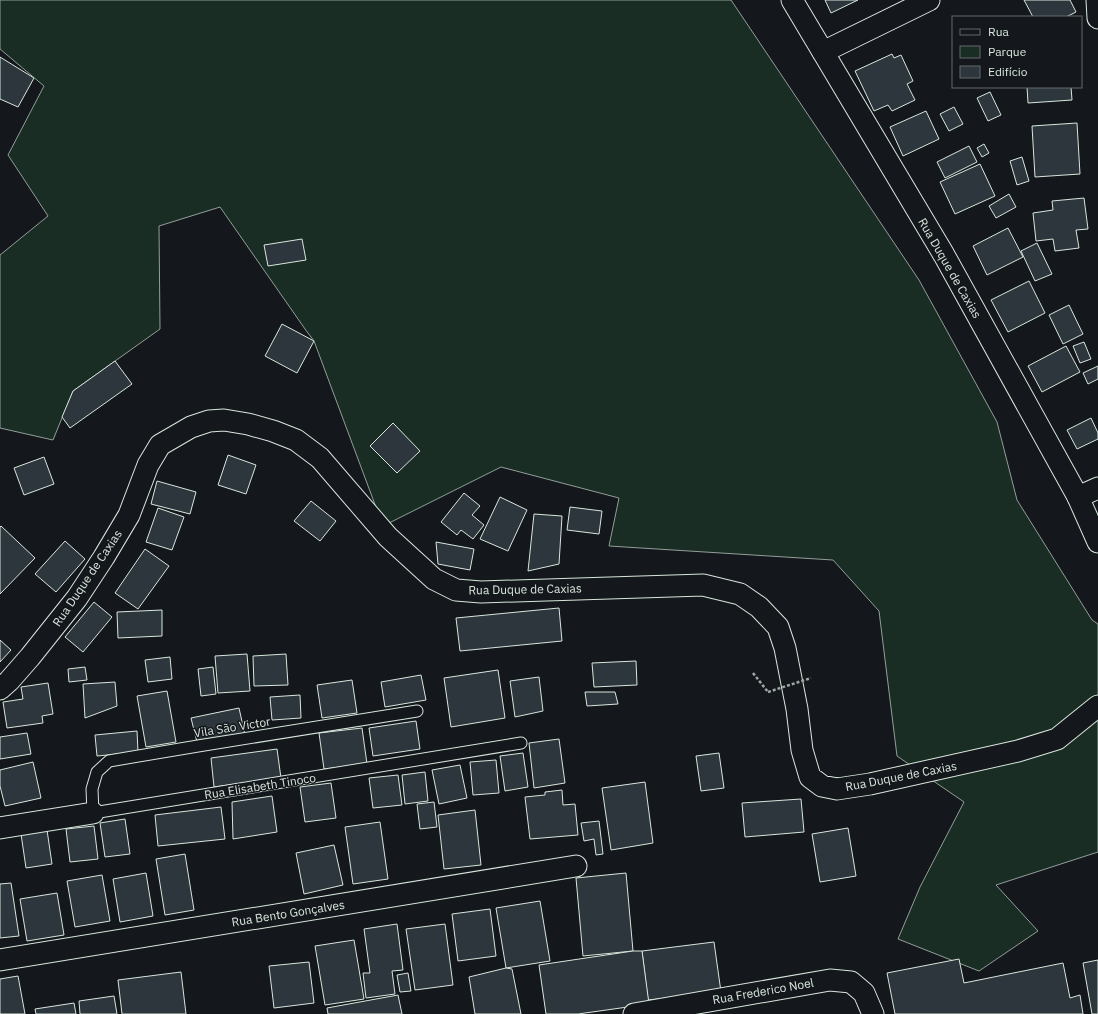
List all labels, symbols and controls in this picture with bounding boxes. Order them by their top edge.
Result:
legend [952,16,1082,88]
text: Rua [988,24,1009,39]
text: Parque [988,44,1027,59]
text: Edifício [988,64,1028,79]
street label: Rua Duque de Caxias [915,215,985,321]
street label: Rua Duque de Caxias [49,527,125,629]
street label: Rua Duque de Caxias [468,581,582,597]
street label: Vila São Victor [193,713,272,740]
street label: Rua Duque de Caxias [844,758,958,794]
street label: Rua Elisabeth Tinoco [203,770,317,802]
street label: Rua Bento Gonçalves [230,897,346,929]
street label: Rua Frederico Noel [711,975,815,1007]

